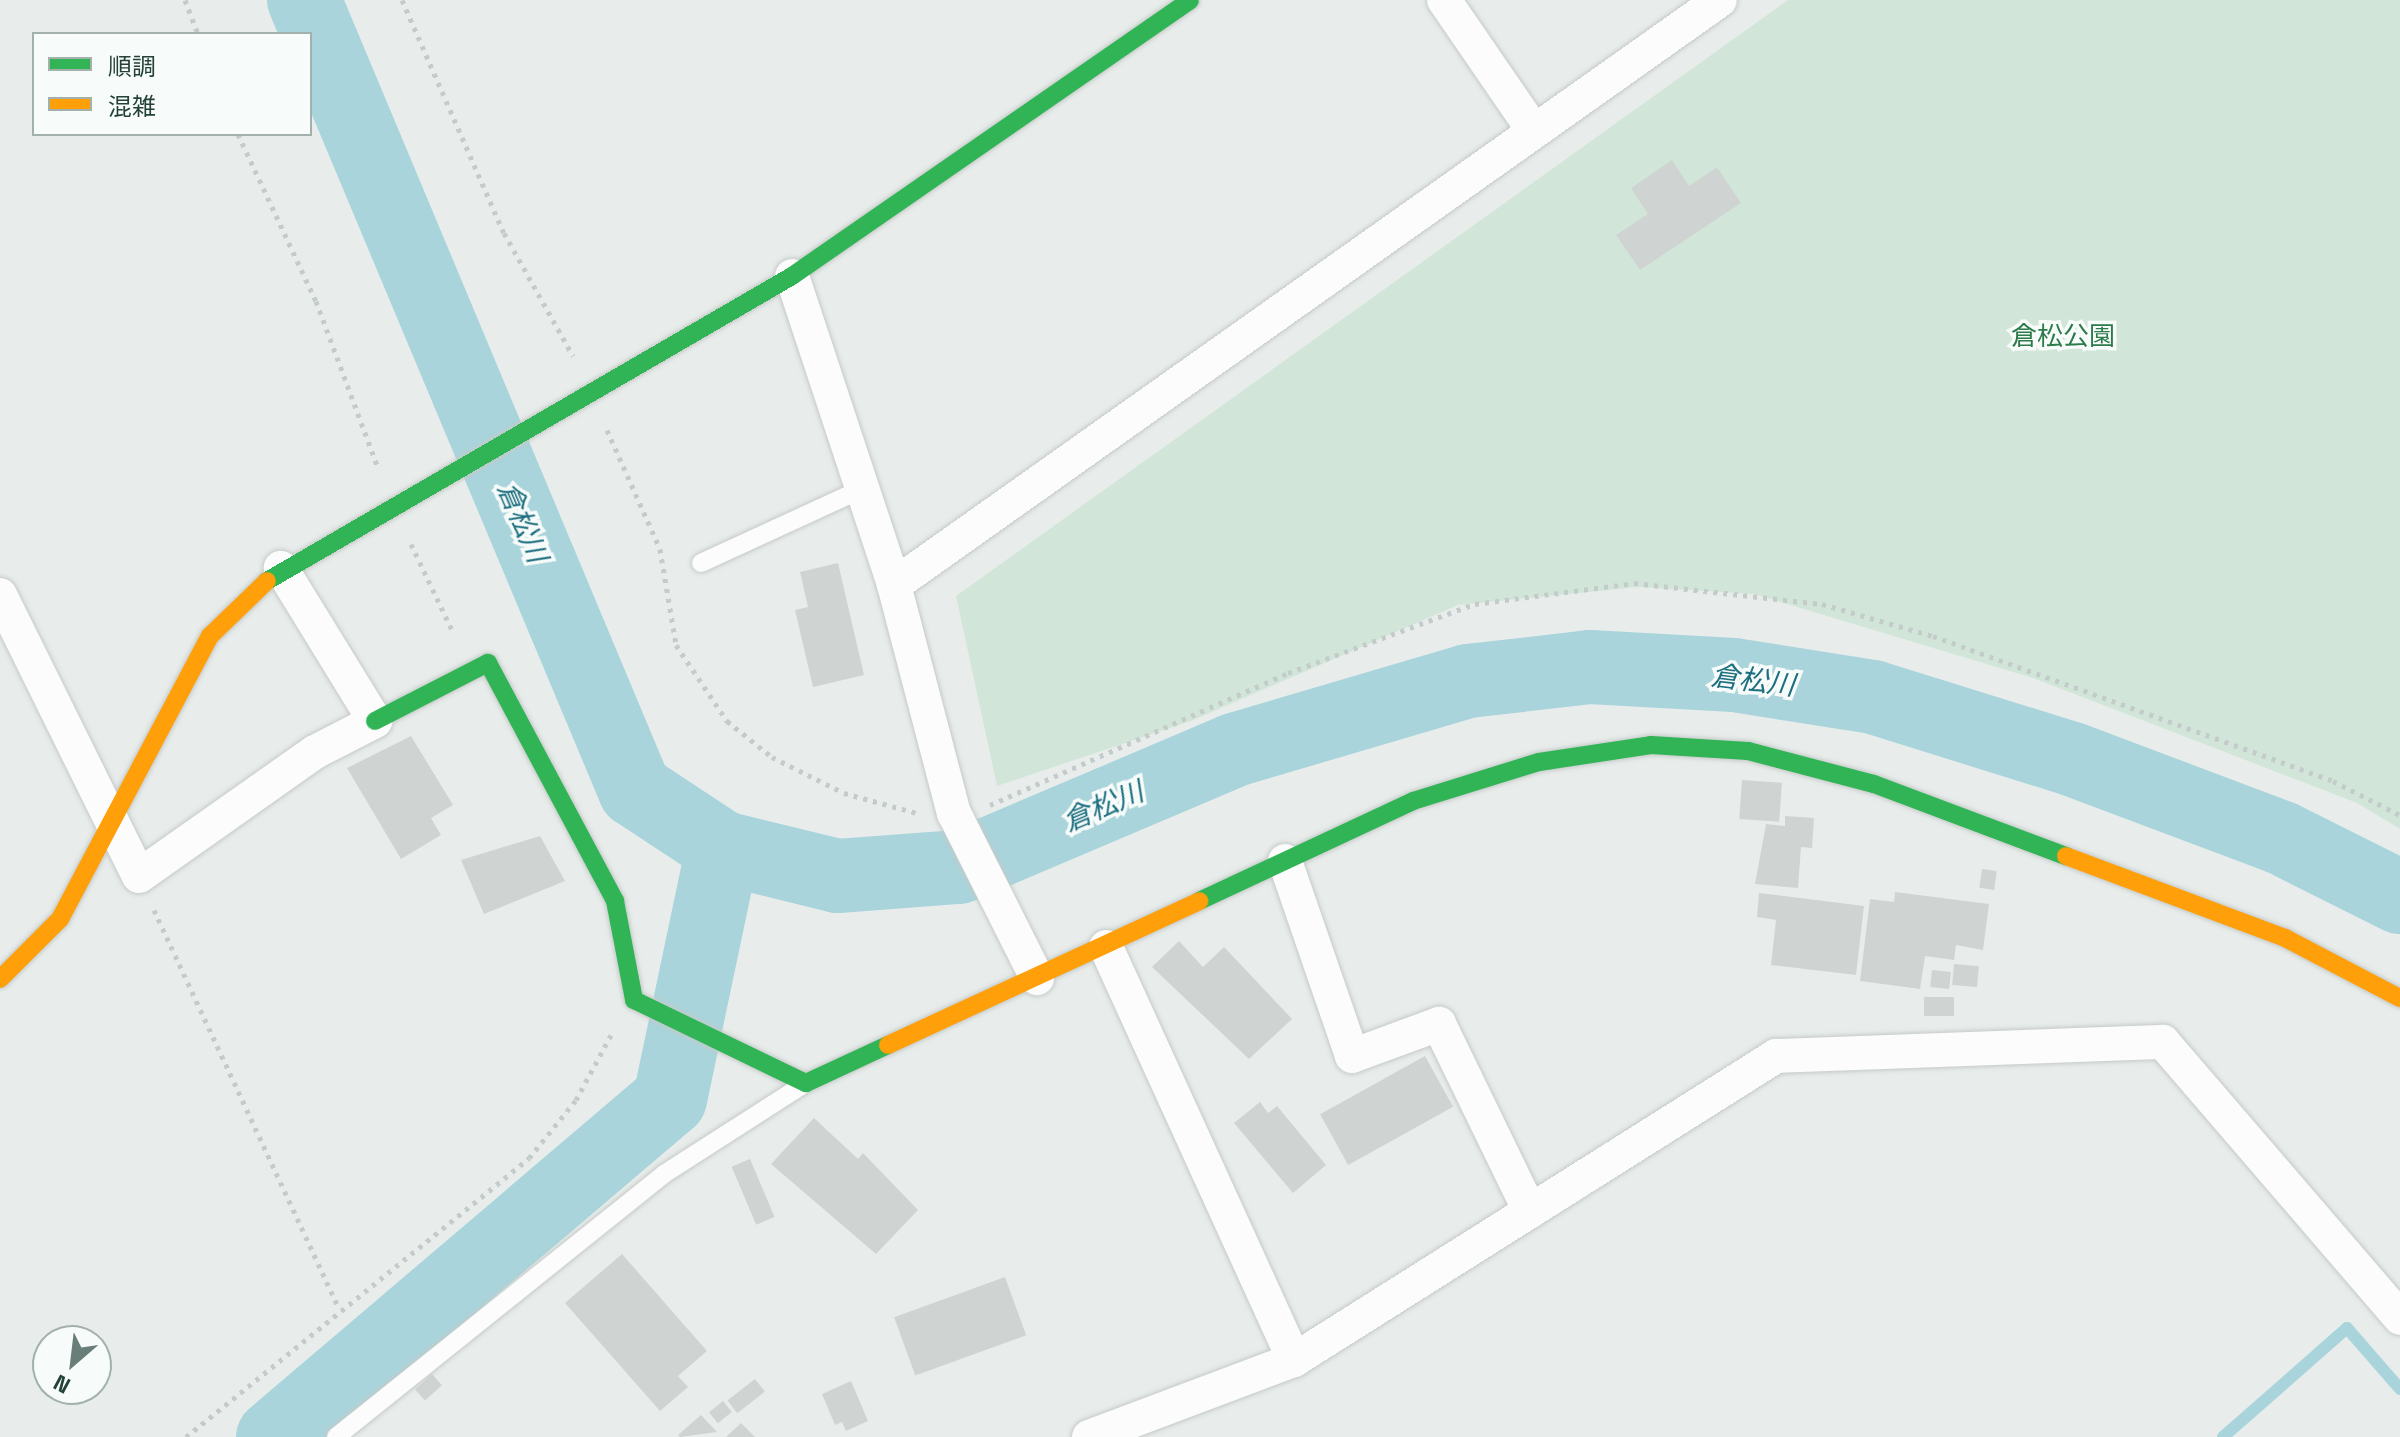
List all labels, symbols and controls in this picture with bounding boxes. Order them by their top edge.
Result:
legend [32,32,312,136]
text: 順調 [108,51,156,82]
text: 混雑 [108,91,156,122]
park label: 倉松公園 [2011,321,2115,353]
water label: 倉松川 [491,477,555,567]
water label: 倉松川 [1709,658,1797,702]
water label: 倉松川 [1058,774,1148,838]
north arrow [32,1325,112,1405]
text: N [49,1369,75,1400]

